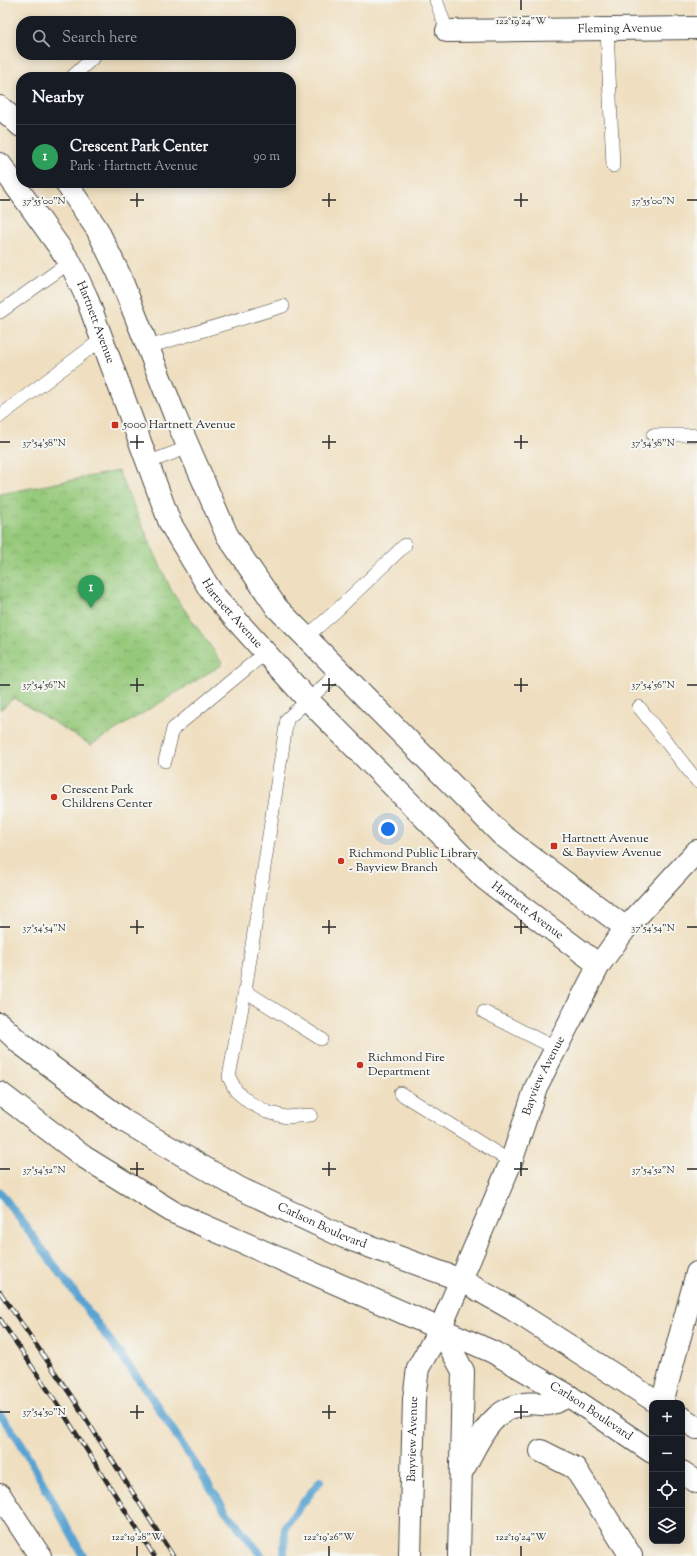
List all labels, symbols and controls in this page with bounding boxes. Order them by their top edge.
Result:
text: 122°19'24"W [496,14,546,29]
search box [16,16,296,60]
street label: Fleming Avenue [578,19,663,38]
icon: search [30,27,52,49]
text: Search here [62,28,137,49]
text: Nearby [32,86,84,110]
text: Crescent Park Center [70,137,208,158]
text: 1 [43,148,47,166]
text: 90 m [253,148,280,166]
text: Park · Hartnett Avenue [70,158,198,176]
text: 37°55'00"N [22,194,66,209]
text: 37°55'00"N [631,194,675,209]
street label: Hartnett Avenue [71,278,119,367]
place label: 5000 Hartnett Avenue [122,416,236,434]
marker: 5000 Hartnett Avenue [110,420,120,430]
text: 37°54'58"N [22,436,66,451]
text: 37°54'58"N [631,436,675,451]
pin: 1 [78,575,104,608]
street label: Hartnett Avenue [196,575,267,653]
text: 37°54'56"N [22,678,66,693]
text: 37°54'56"N [631,678,675,693]
place label: Crescent Park Childrens Center [62,781,153,813]
marker: Crescent Park Childrens Center [49,792,59,802]
your location [378,819,398,839]
place label: Hartnett Avenue & Bayview Avenue [562,830,662,862]
marker: Hartnett Avenue & Bayview Avenue [549,841,559,851]
place label: Richmond Public Library - Bayview Branch [349,845,478,877]
marker: Richmond Public Library - Bayview Branch [336,856,346,866]
street label: Hartnett Avenue [487,877,568,944]
text: 37°54'54"N [22,921,66,936]
text: 37°54'54"N [631,921,675,936]
street label: Bayview Avenue [518,1033,570,1118]
place label: Richmond Fire Department [368,1049,445,1081]
marker: Richmond Fire Department [355,1060,365,1070]
text: 37°54'52"N [23,1163,65,1178]
text: 37°54'52"N [632,1163,674,1178]
street label: Carlson Boulevard [274,1198,369,1254]
street label: Carlson Boulevard [546,1377,636,1445]
street label: Bayview Avenue [403,1396,423,1482]
map controls [649,1400,685,1544]
button: + [649,1400,685,1436]
text: 37°54'50"N [22,1405,66,1420]
button: − [649,1436,685,1472]
button: locate [649,1472,685,1508]
button: layers [649,1508,685,1544]
text: 122°19'28"W [112,1530,162,1545]
text: 122°19'26"W [304,1530,354,1545]
text: 122°19'24"W [496,1530,546,1545]

